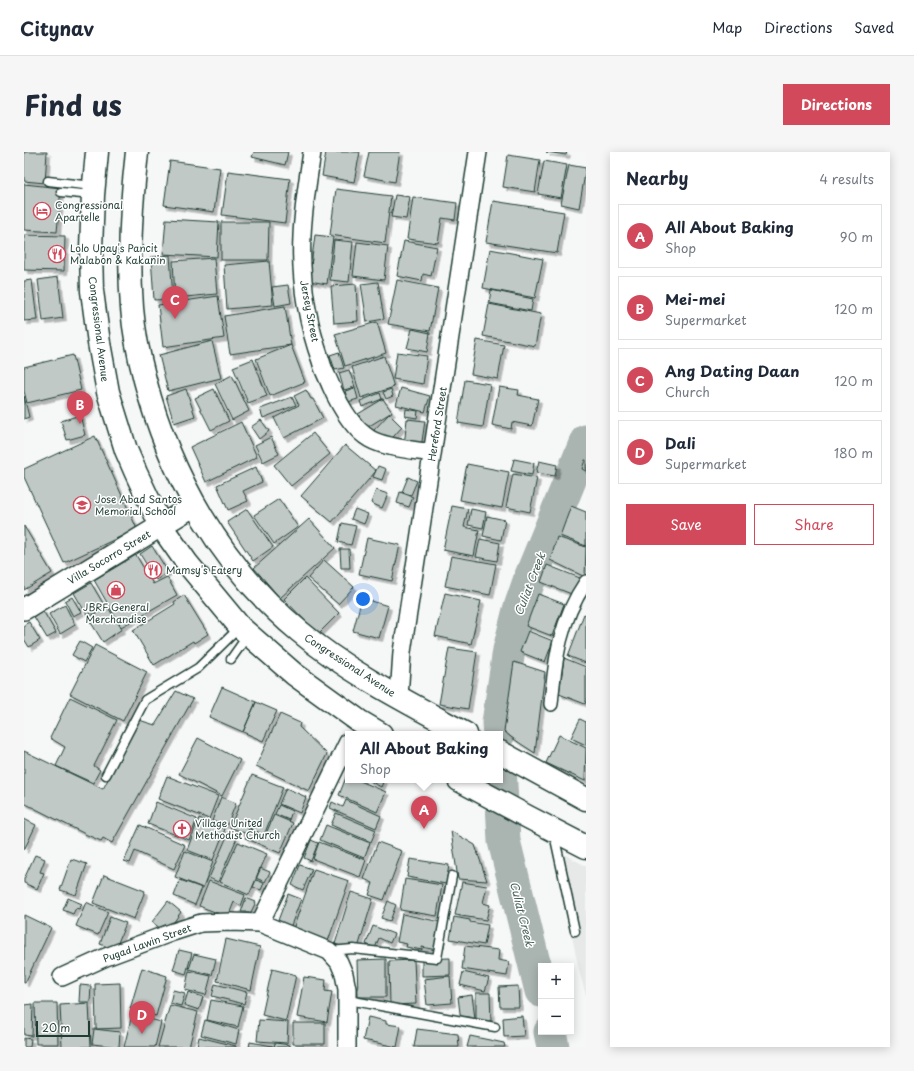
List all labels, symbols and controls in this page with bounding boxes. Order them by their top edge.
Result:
text: Citynav [20,14,94,42]
text: Map [712,17,742,38]
text: Directions [764,17,832,38]
text: Saved [854,17,894,38]
text: Find us [24,83,122,126]
button: Directions [783,84,890,125]
text: Nearby [626,165,688,191]
text: 4 results [820,169,874,188]
place label: Congressional Apartelle [55,197,123,224]
hotel icon: Congressional Apartelle [32,201,52,221]
text: All About Baking [665,215,794,238]
text: A [635,227,645,246]
text: 90 m [840,227,873,246]
text: Shop [665,238,696,257]
place label: Lolo Upay's Pancit Malabon & Kakanin [70,240,165,267]
restaurant icon: Lolo Upay's Pancit Malabon & Kakanin [47,244,67,264]
street label: Congressional Avenue [86,275,113,383]
street label: Jersey Street [297,279,324,343]
pin: C [162,286,188,319]
text: Mei-mei [665,287,725,310]
text: B [636,299,644,318]
text: 120 m [834,299,873,318]
text: Supermarket [665,310,747,329]
text: Ang Dating Daan [665,359,800,382]
text: C [635,371,645,390]
text: 120 m [834,371,873,390]
text: Church [665,382,710,401]
street label: Hereford Street [423,386,450,462]
pin: B [67,391,93,424]
text: Dali [665,431,696,454]
text: D [635,443,645,462]
text: 180 m [834,443,873,462]
text: Supermarket [665,454,747,473]
place label: Jose Abad Santos Memorial School [95,491,182,518]
school or university icon: Jose Abad Santos Memorial School [72,495,92,515]
button: Save [626,504,746,545]
button: Share [754,504,874,545]
street label: Villa Socorro Street [64,526,153,587]
water label: Culiat Creek [510,549,550,618]
restaurant icon: Mamsy's Eatery [143,560,163,580]
place label: Mamsy's Eatery [166,562,242,577]
shop icon: JBRF General Merchandise [106,580,126,600]
your location [353,589,373,609]
place label: JBRF General Merchandise [83,599,149,626]
street label: Congressional Avenue [302,629,399,700]
popup [345,731,503,783]
text: All About Baking [360,736,488,759]
text: Shop [360,759,391,778]
pin: A [411,796,437,829]
place label: Village United Methodist Church [195,815,280,842]
church icon: Village United Methodist Church [172,819,192,839]
water label: Culiat Creek [506,880,539,949]
street label: Pugad Lawin Street [100,920,193,966]
map controls [538,963,574,1035]
button: + [538,963,574,999]
button: − [538,999,574,1035]
pin: D [129,1001,155,1034]
scale bar [36,1019,90,1038]
text: 20 m [42,1019,70,1036]

